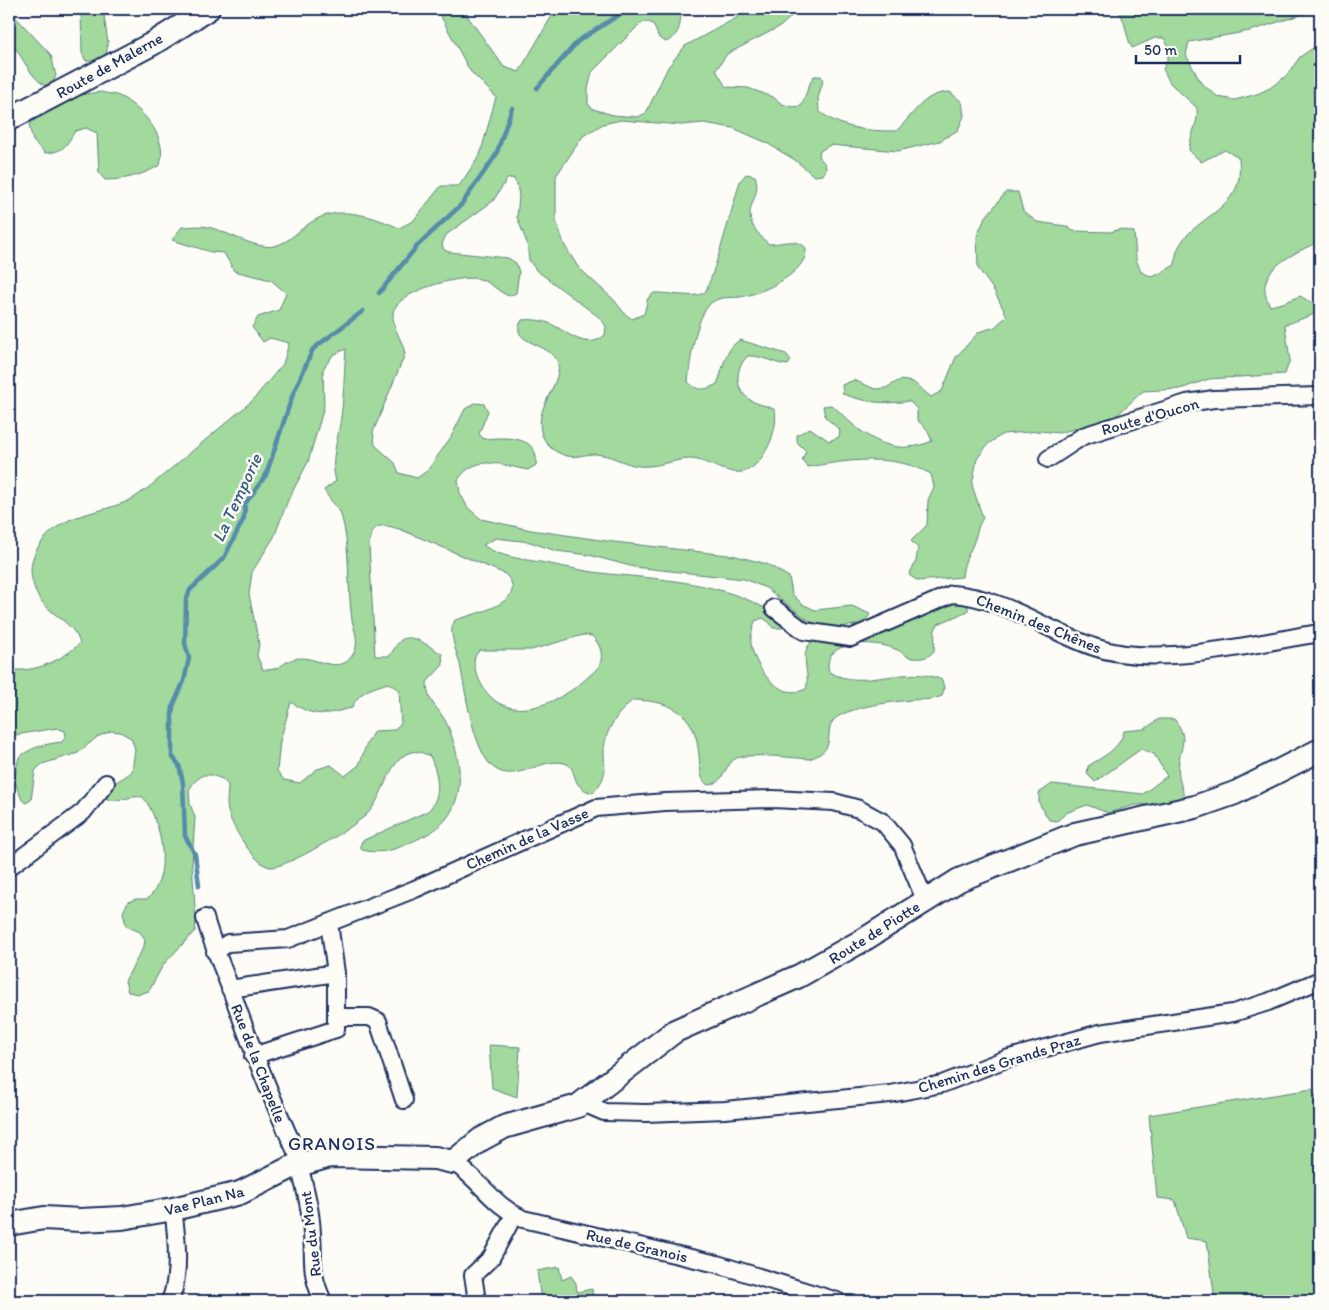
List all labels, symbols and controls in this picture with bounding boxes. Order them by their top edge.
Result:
street label: Route de Malerne [53,28,166,103]
scale bar [1136,32,1240,64]
text: 50 m [1144,41,1177,59]
street label: Route d'Oucon [1099,393,1201,439]
water label: La Temporie [207,449,268,546]
street label: Chemin des Chênes [973,590,1104,657]
street label: Chemin de la Vasse [463,803,592,874]
street label: Route de Piotte [825,897,923,968]
street label: Rue de la Chapelle [227,1001,290,1125]
street label: Chemin des Grands Praz [916,1030,1083,1097]
district label: GRANOIS [288,1132,376,1155]
street label: Vae Plan Na [162,1181,247,1220]
street label: Rue du Mont [296,1190,325,1278]
street label: Rue de Granois [584,1225,690,1266]

